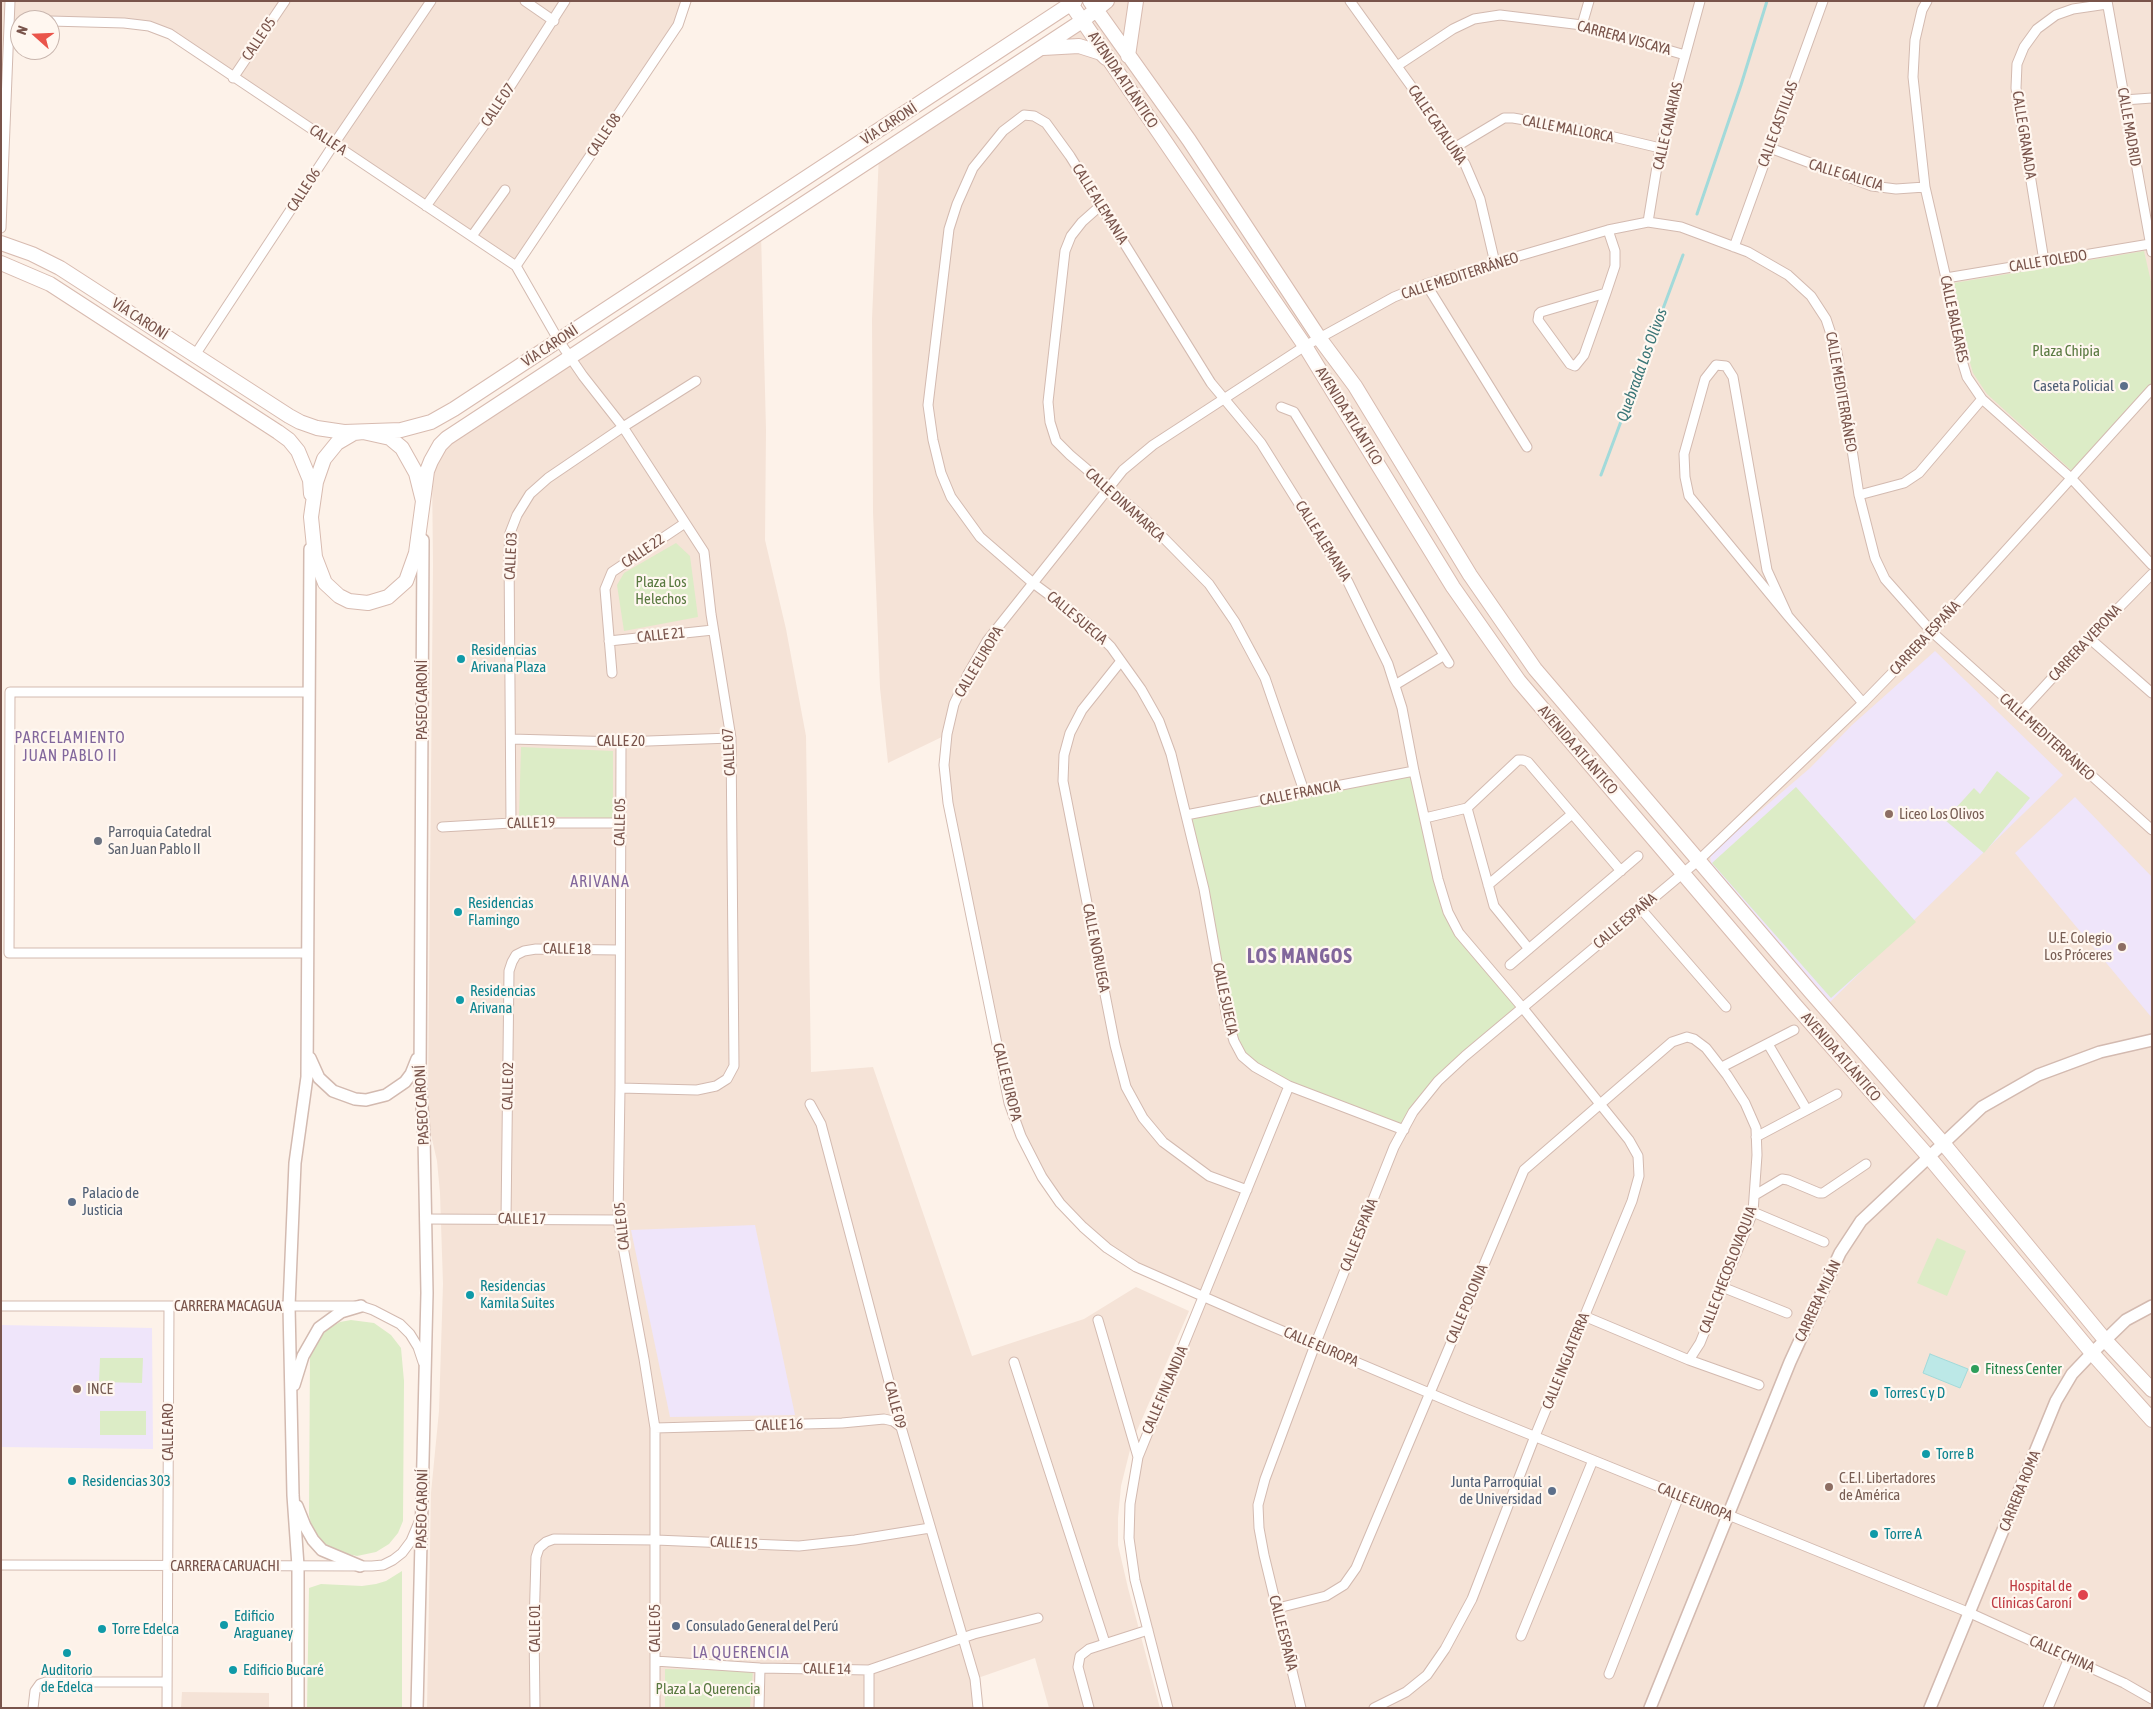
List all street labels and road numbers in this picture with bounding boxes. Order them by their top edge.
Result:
street label: CALLE 05 [238,14,280,64]
street label: CARRERA VISCAYA [1575,17,1673,59]
street label: AVENIDA ATLÁNTICO [1084,28,1162,132]
street label: CALLE CASTILLAS [1754,79,1802,169]
street label: CALLE 07 [477,80,519,130]
street label: CALLE CANARIAS [1649,80,1687,172]
street label: CALLE CATALUÑA [1404,82,1470,168]
street label: CALLE MADRID [2113,86,2145,168]
street label: CALLE GRANADA [2008,90,2040,180]
street label: VÍA CARONÍ [857,99,921,149]
street label: CALLE 08 [583,110,625,160]
street label: CALLE MALLORCA [1521,111,1615,147]
street label: CALLE A [306,121,350,159]
street label: CALLE GALICIA [1807,155,1885,195]
street label: CALLE ALEMANIA [1068,161,1132,247]
street label: CALLE 06 [283,165,325,215]
street label: CALLE TOLEDO [2008,246,2088,276]
street label: CALLE MEDITERRÁNEO [1399,249,1521,303]
street label: CALLE BALEARES [1936,274,1972,364]
street label: VÍA CARONÍ [108,294,172,344]
street label: VÍA CARONÍ [518,321,582,371]
street label: CALLE MEDITERRÁNEO [1822,330,1860,454]
street label: AVENIDA ATLÁNTICO [1312,364,1386,468]
street label: CALLE DINAMARCA [1081,464,1169,546]
street label: CALLE ALEMANIA [1291,498,1355,584]
street label: CALLE 22 [618,530,668,572]
street label: CALLE 03 [501,531,521,581]
street label: CALLE SUECIA [1043,587,1111,649]
street label: CARRERA ESPAÑA [1886,597,1964,679]
street label: CARRERA VERONA [2045,601,2125,685]
street label: CALLE EUROPA [951,623,1007,701]
street label: CALLE 21 [636,624,686,646]
street label: PASEO CARONÍ [413,660,431,740]
street label: CALLE MEDITERRÁNEO [1996,689,2098,785]
street label: AVENIDA ATLÁNTICO [1534,702,1622,798]
street label: CALLE 07 [719,727,739,777]
street label: CALLE 20 [597,732,645,750]
street label: CALLE FRANCIA [1258,776,1342,810]
street label: CALLE 05 [611,798,629,846]
street label: CALLE 19 [507,814,555,832]
street label: CALLE ESPAÑA [1590,889,1660,953]
street label: CALLE NORUEGA [1079,902,1113,994]
street label: CALLE 18 [543,940,591,958]
street label: CALLE SUECIA [1209,961,1241,1037]
street label: AVENIDA ATLÁNTICO [1797,1009,1885,1105]
street label: CALLE EUROPA [989,1041,1025,1123]
street label: CALLE 02 [499,1062,517,1110]
street label: PASEO CARONÍ [411,1064,433,1146]
street label: CALLE ESPAÑA [1336,1196,1382,1274]
street label: CALLE 05 [611,1201,633,1251]
street label: CALLE CHECOSLOVAQUIA [1695,1204,1761,1336]
street label: CALLE 17 [498,1210,546,1228]
street label: CARRERA MILÁN [1791,1257,1845,1345]
street label: CALLE POLONIA [1442,1262,1492,1346]
street label: CARRERA MACAGUA [174,1297,282,1315]
street label: CALLE INGLATERRA [1538,1310,1594,1412]
street label: CALLE EUROPA [1281,1323,1361,1371]
street label: CALLE FINLANDIA [1138,1343,1192,1437]
street label: CALLE 09 [880,1379,910,1431]
street label: CALLE ARO [159,1403,177,1461]
street label: CALLE 16 [755,1415,803,1435]
street label: CARRERA ROMA [1996,1448,2044,1534]
street label: PASEO CARONÍ [412,1469,432,1549]
street label: CALLE EUROPA [1655,1479,1735,1525]
street label: CALLE 15 [709,1533,759,1553]
street label: CARRERA CARUACHI [170,1557,280,1575]
street label: CALLE ESPAÑA [1265,1593,1301,1673]
street label: CALLE 01 [526,1604,544,1652]
street label: CALLE 05 [646,1604,664,1652]
street label: CALLE CHINA [2027,1632,2097,1676]
street label: CALLE 14 [803,1660,851,1678]

